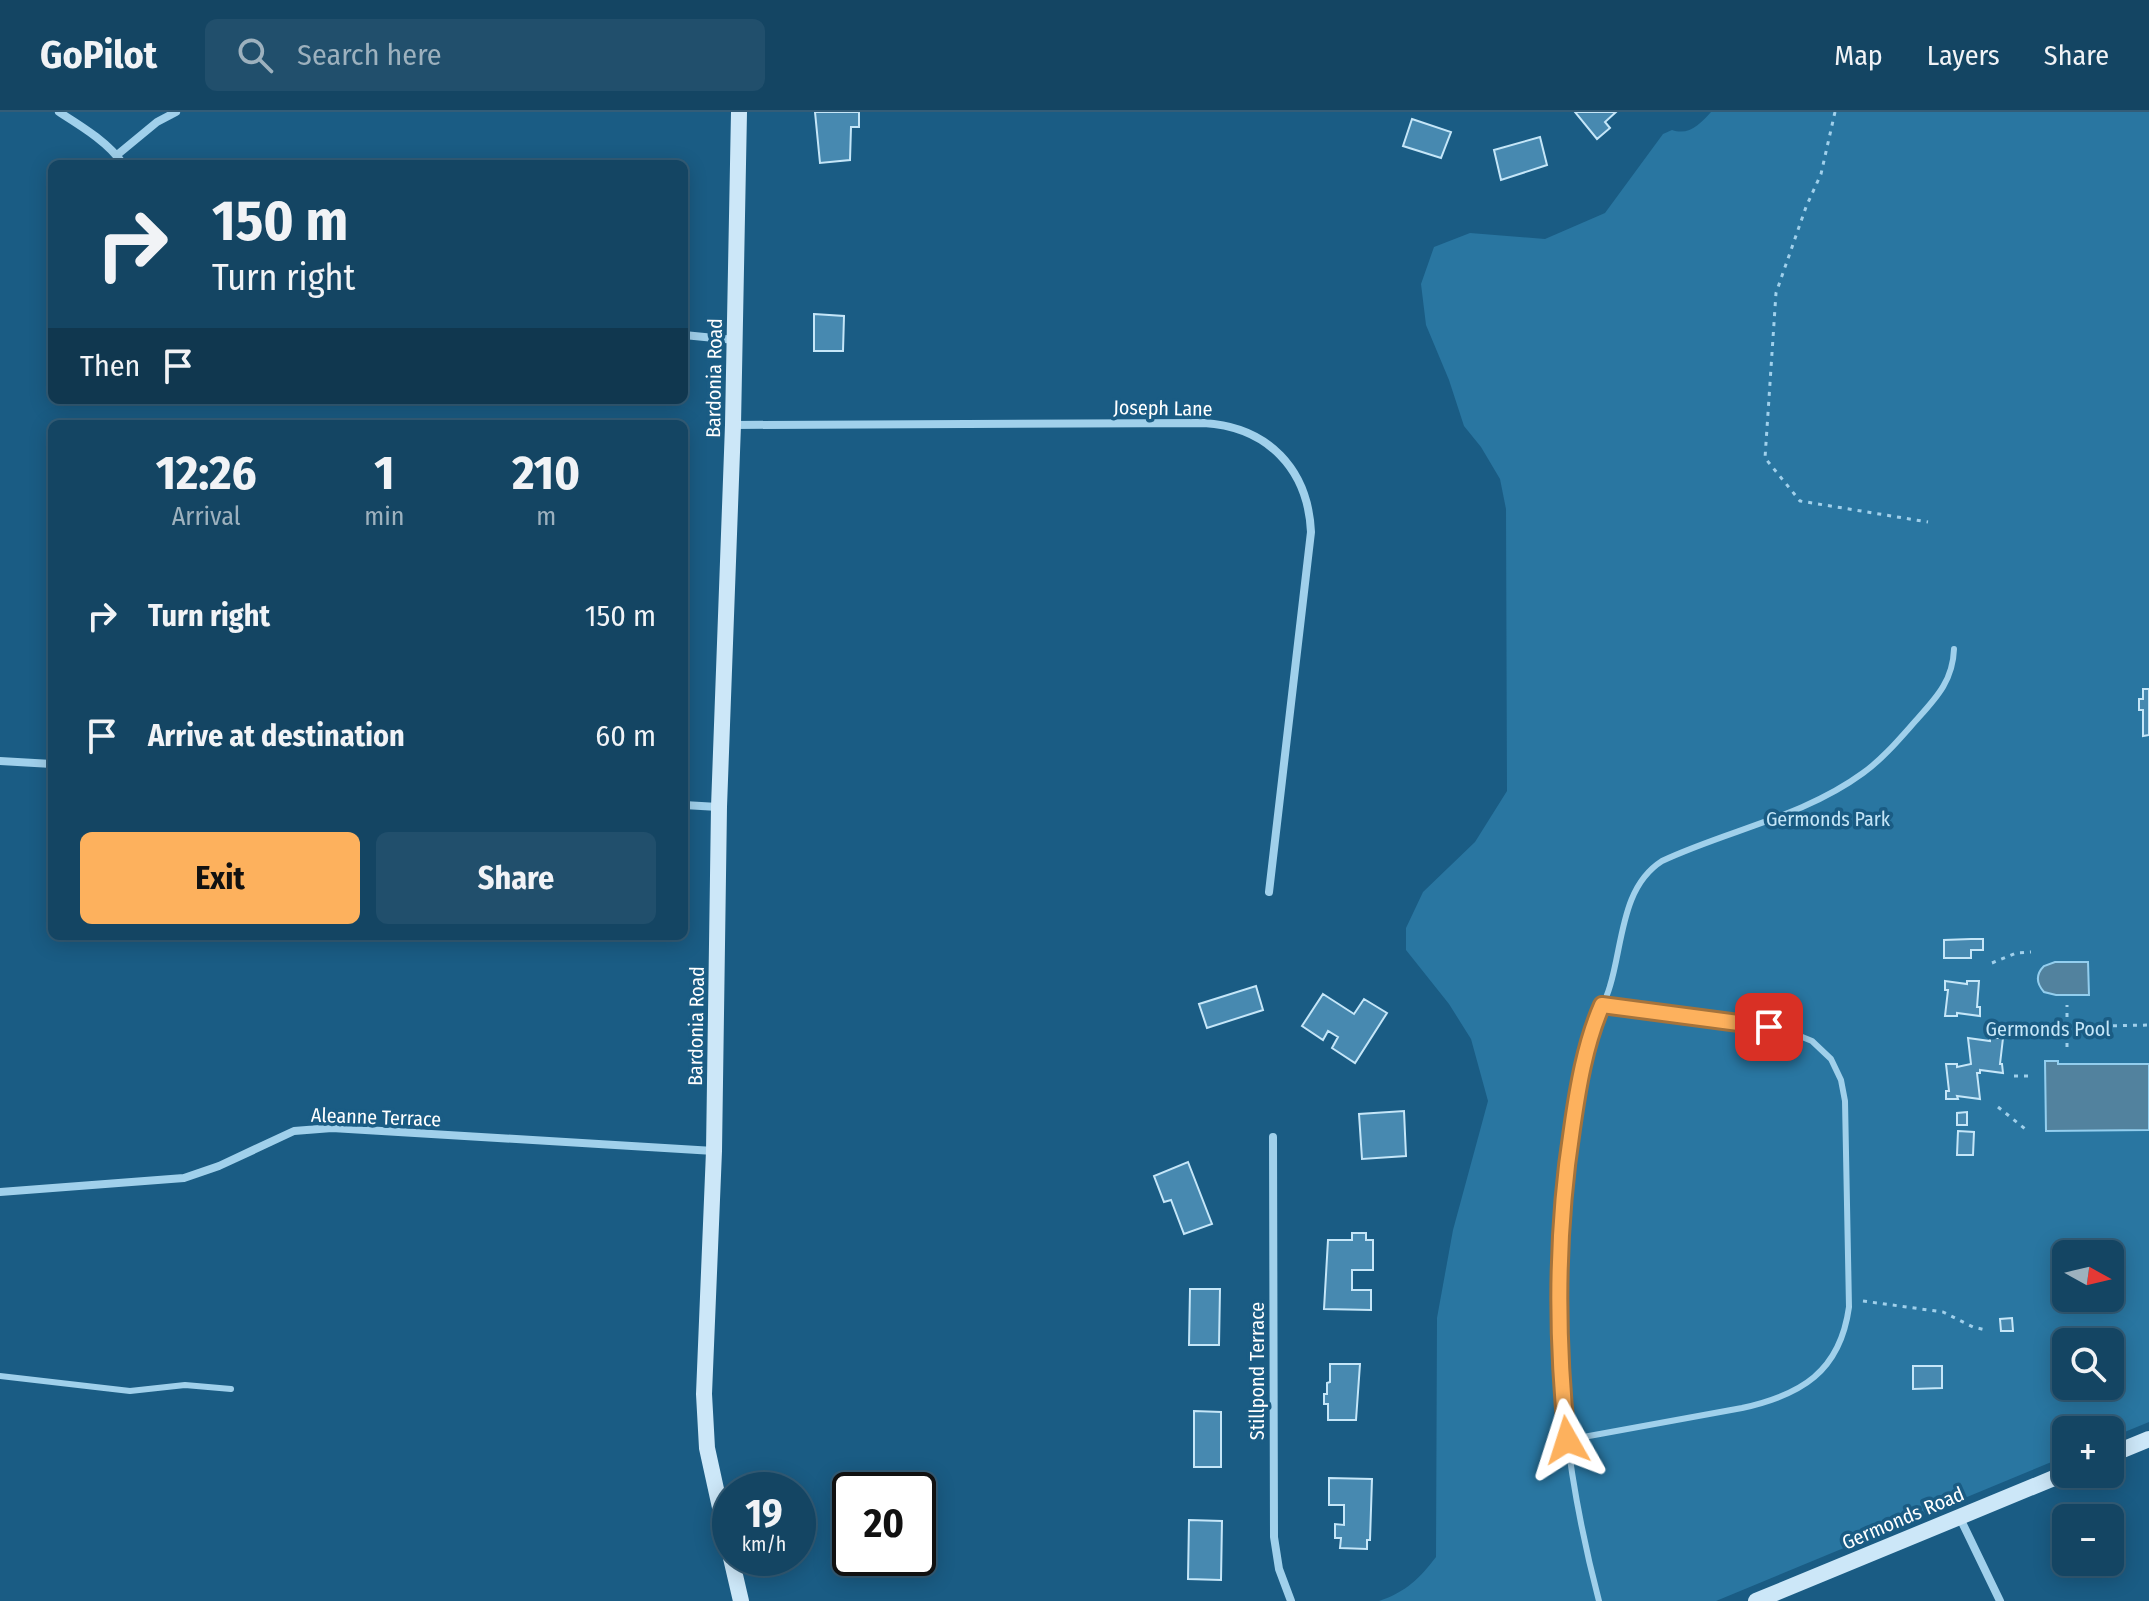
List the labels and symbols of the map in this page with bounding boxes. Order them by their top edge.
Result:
street label: Bardonia Road [701,318,727,438]
street label: Joseph Lane [1113,395,1213,421]
park label: Germonds Park [1766,807,1891,831]
street label: Bardonia Road [683,966,709,1086]
pin [1735,993,1803,1061]
park label: Germonds Pool [1986,1017,2110,1041]
street label: Aleanne Terrace [311,1103,441,1131]
north arrow [2052,1240,2124,1312]
street label: Stillpond Terrace [1245,1302,1269,1440]
position arrow [1525,1398,1609,1482]
speed limit sign: 20 [832,1472,936,1576]
street label: Germonds Road [1838,1482,1968,1554]

